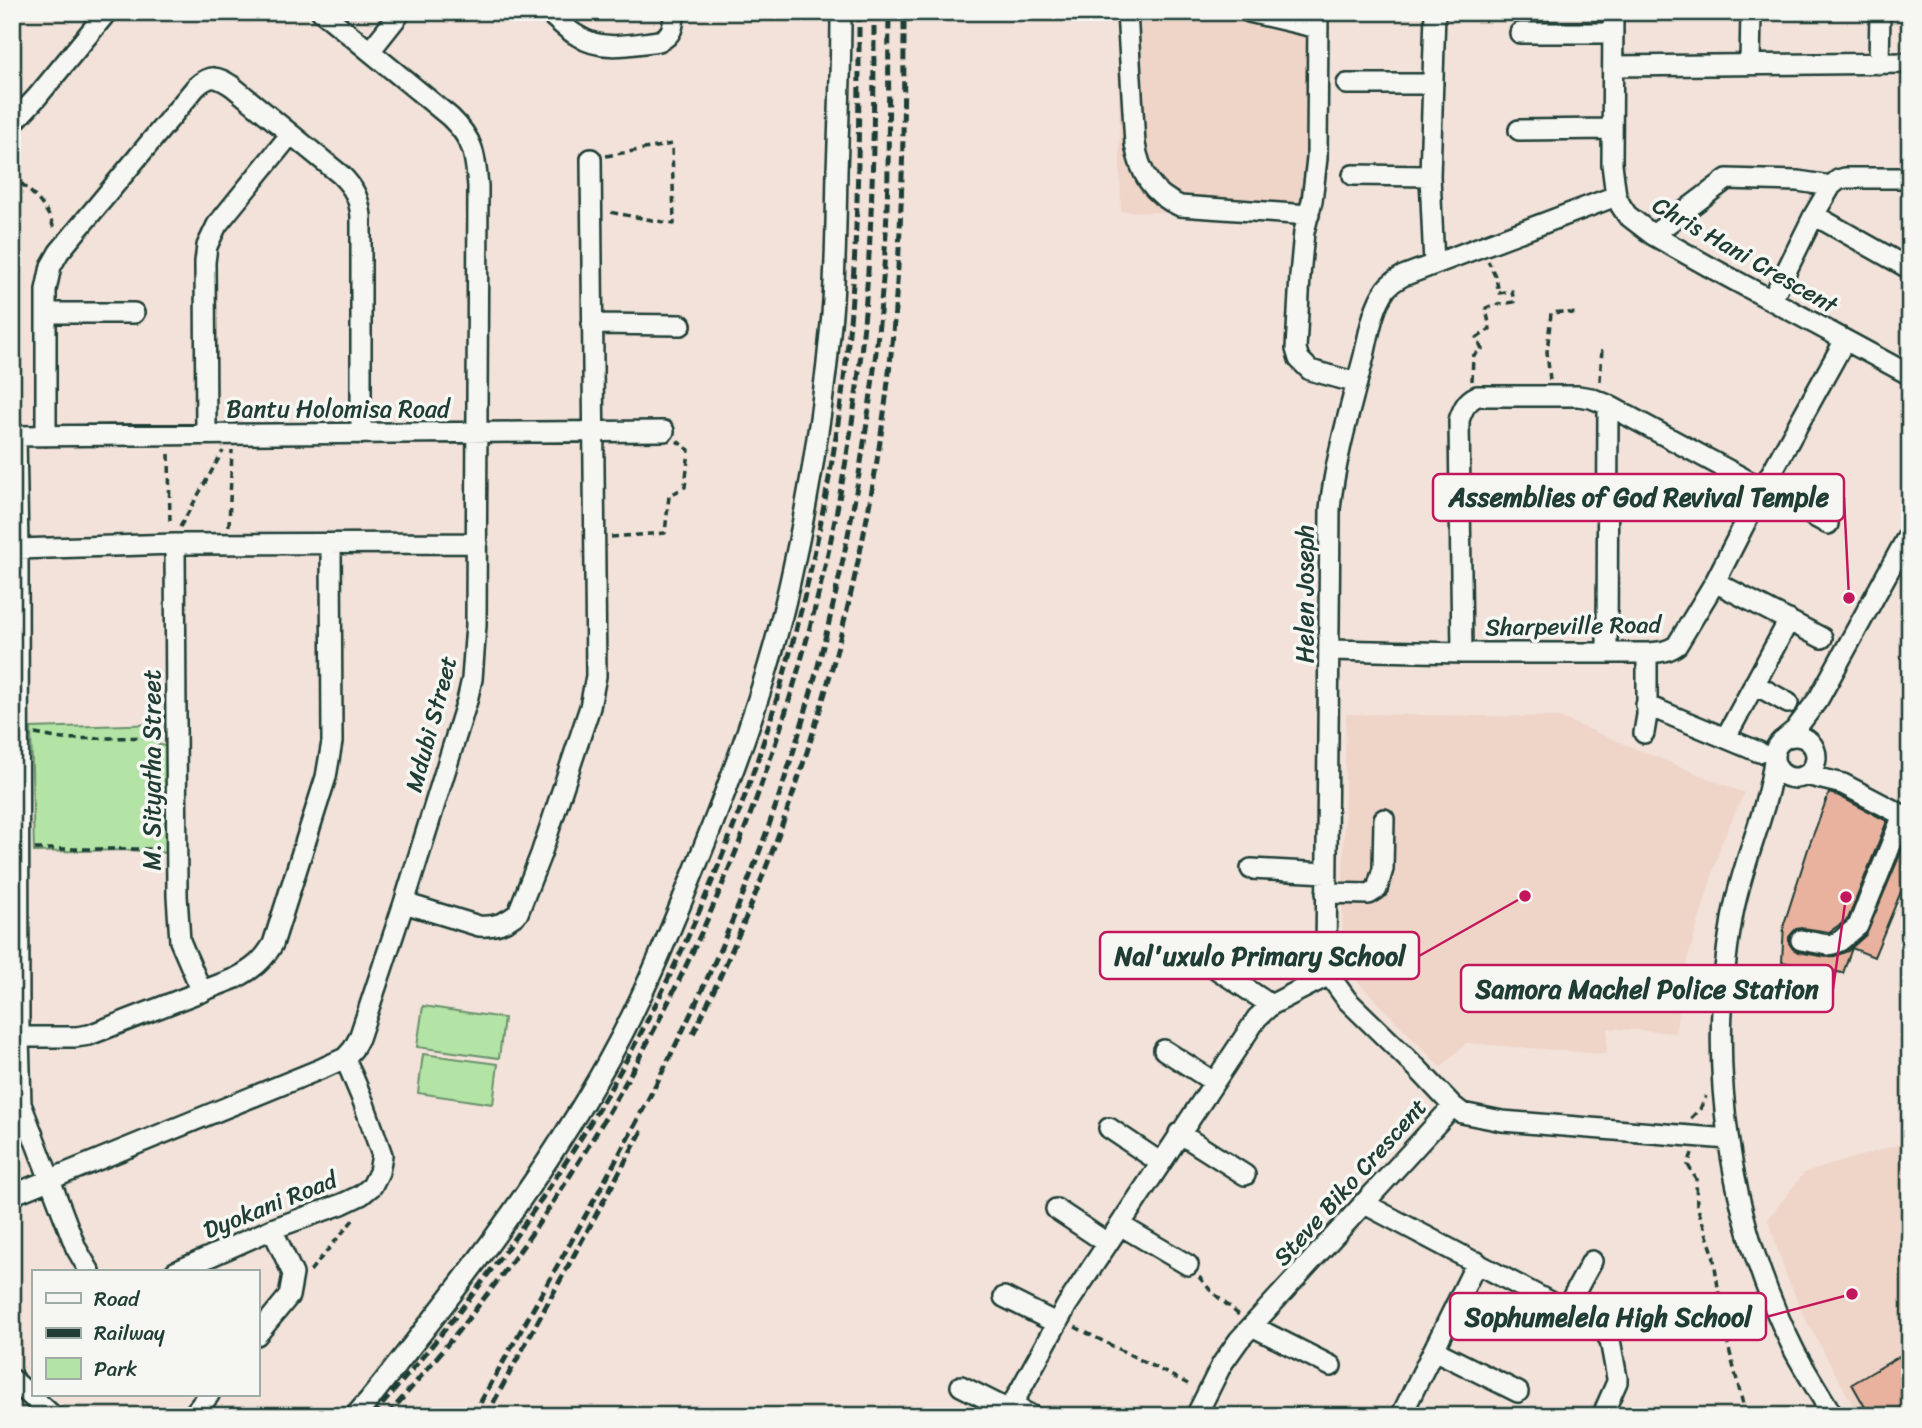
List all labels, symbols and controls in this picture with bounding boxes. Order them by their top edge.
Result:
street label: Chris Hani Crescent [1644,185,1847,326]
street label: Bantu Holomisa Road [226,388,451,430]
callout: Assemblies of God Revival Temple [1433,474,1844,521]
text: Assemblies of God Revival Temple [1448,474,1830,520]
street label: Helen Joseph [1284,525,1326,663]
street label: Sharpeville Road [1485,603,1664,649]
street label: Mdubi Street [393,651,469,797]
street label: M. Sityatha Street [131,670,173,870]
callout: Nal'uxulo Primary School [1100,932,1419,979]
text: Nal'uxulo Primary School [1113,933,1407,979]
callout: Samora Machel Police Station [1461,965,1833,1012]
text: Samora Machel Police Station [1474,966,1819,1012]
street label: Steve Biko Crescent [1262,1088,1438,1276]
street label: Dyokani Road [197,1158,345,1251]
legend [32,1270,259,1396]
text: Road [94,1280,141,1318]
callout: Sophumelela High School [1450,1293,1766,1340]
text: Sophumelela High School [1463,1294,1753,1340]
text: Railway [94,1314,165,1352]
text: Park [94,1350,137,1388]

